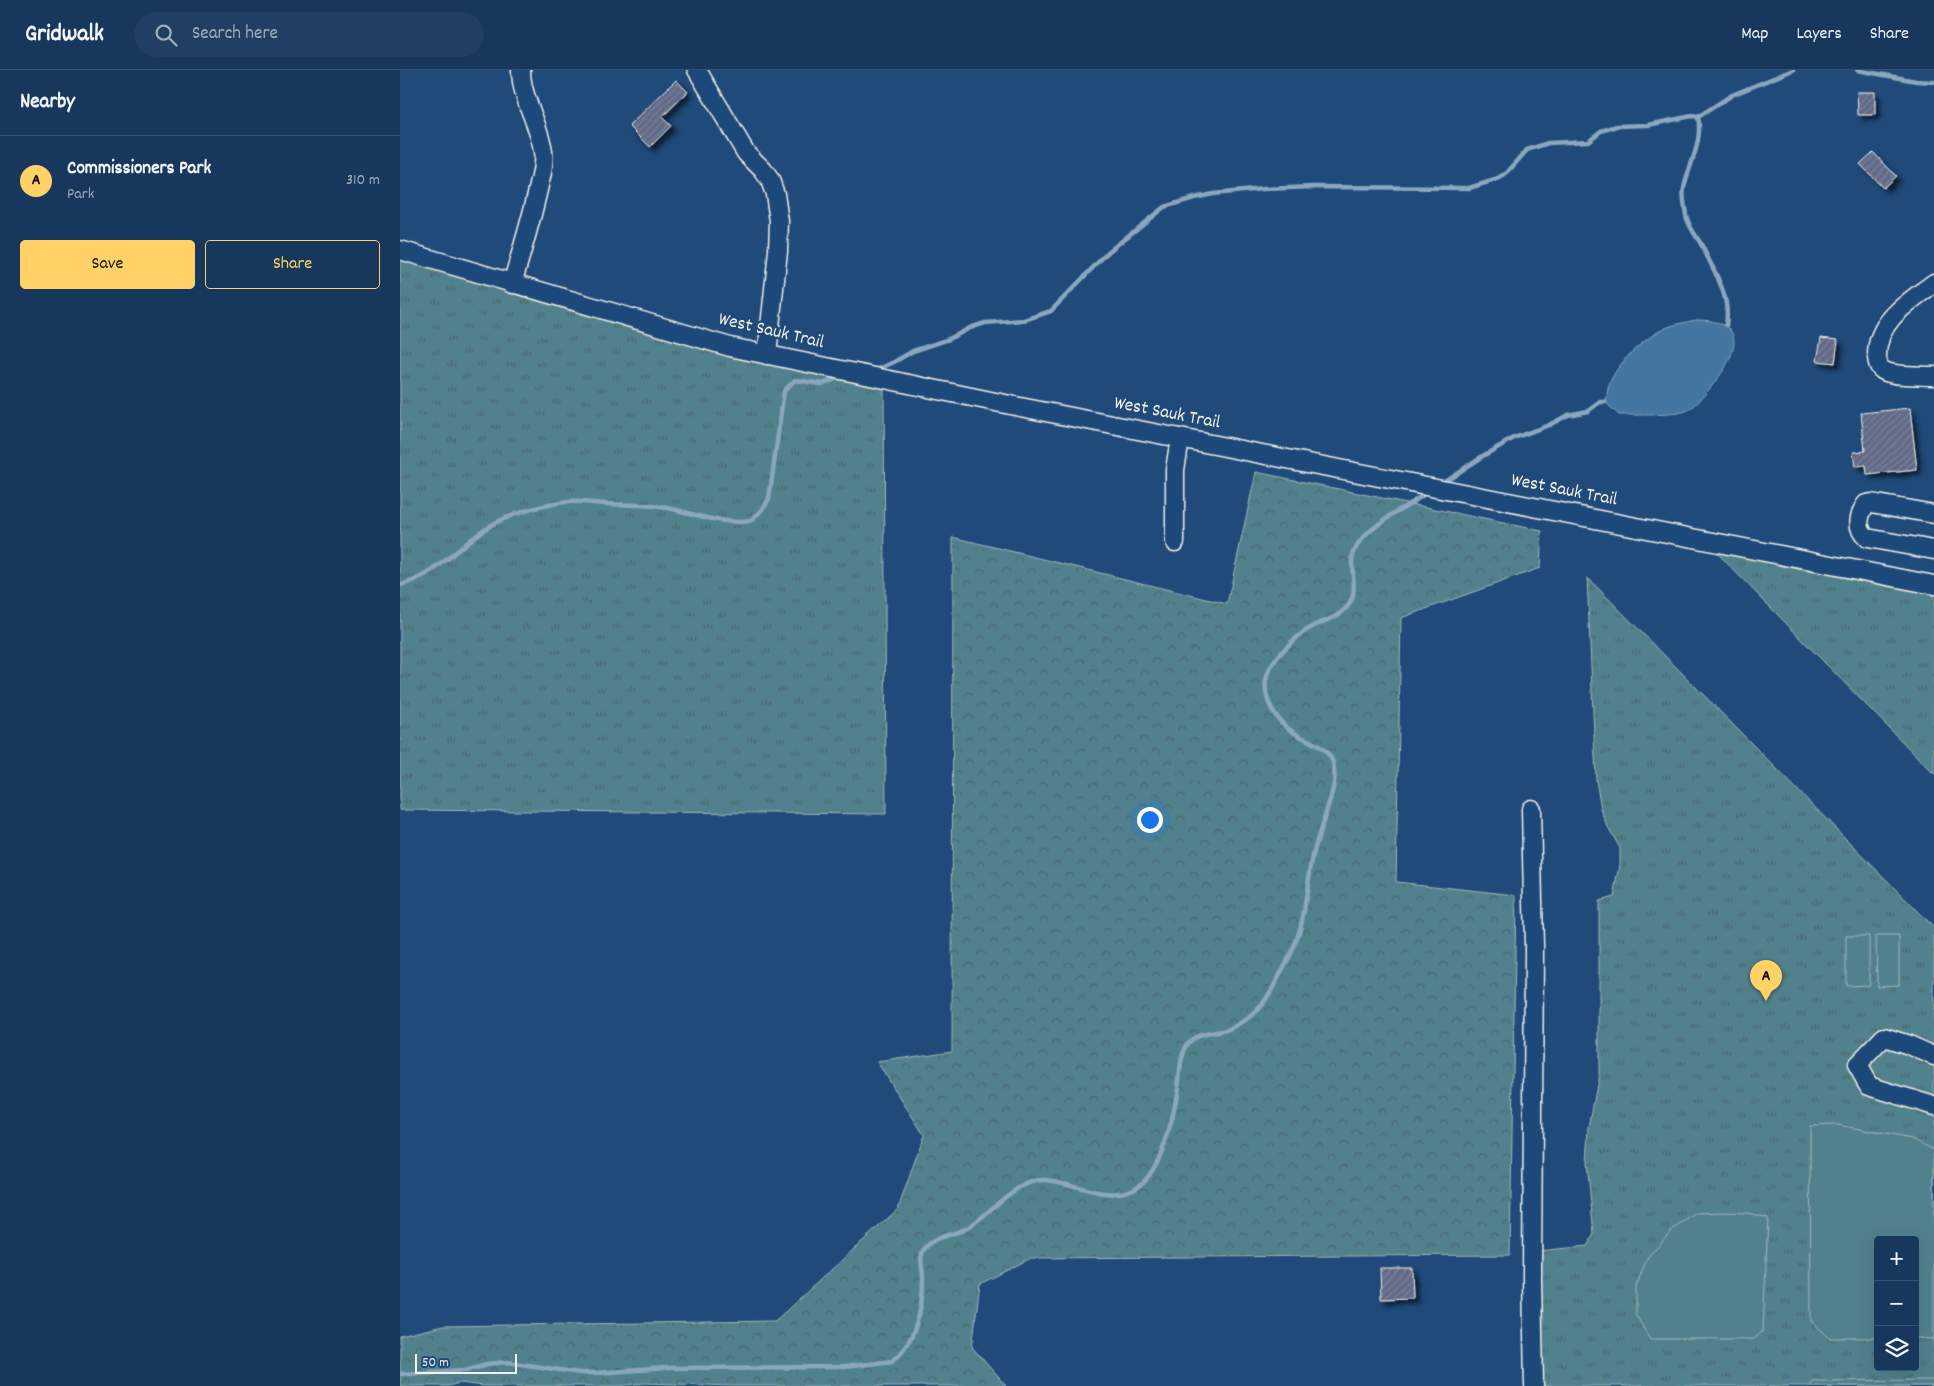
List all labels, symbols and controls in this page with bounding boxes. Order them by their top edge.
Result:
search box [134,12,484,57]
text: Gridwalk [25,18,104,52]
icon: search [152,21,180,49]
text: Search here [192,21,278,48]
text: Map [1741,22,1768,47]
text: Layers [1796,22,1842,47]
text: Share [1870,22,1909,47]
text: Nearby [20,88,75,118]
text: Commissioners Park [67,156,211,183]
text: A [32,169,40,192]
text: 310 m [346,169,380,192]
text: Park [67,183,94,206]
button: Save [20,240,195,289]
button: Share [205,240,380,289]
street label: West Sauk Trail [715,307,827,357]
street label: West Sauk Trail [1112,390,1223,438]
street label: West Sauk Trail [1509,467,1620,515]
your location [1137,807,1163,833]
pin: A [1750,960,1782,1001]
map controls [1874,1236,1919,1371]
button: + [1874,1236,1919,1281]
button: − [1874,1281,1919,1326]
button: layers [1874,1326,1919,1371]
scale bar [415,1351,518,1374]
text: 50 m [422,1353,449,1373]

